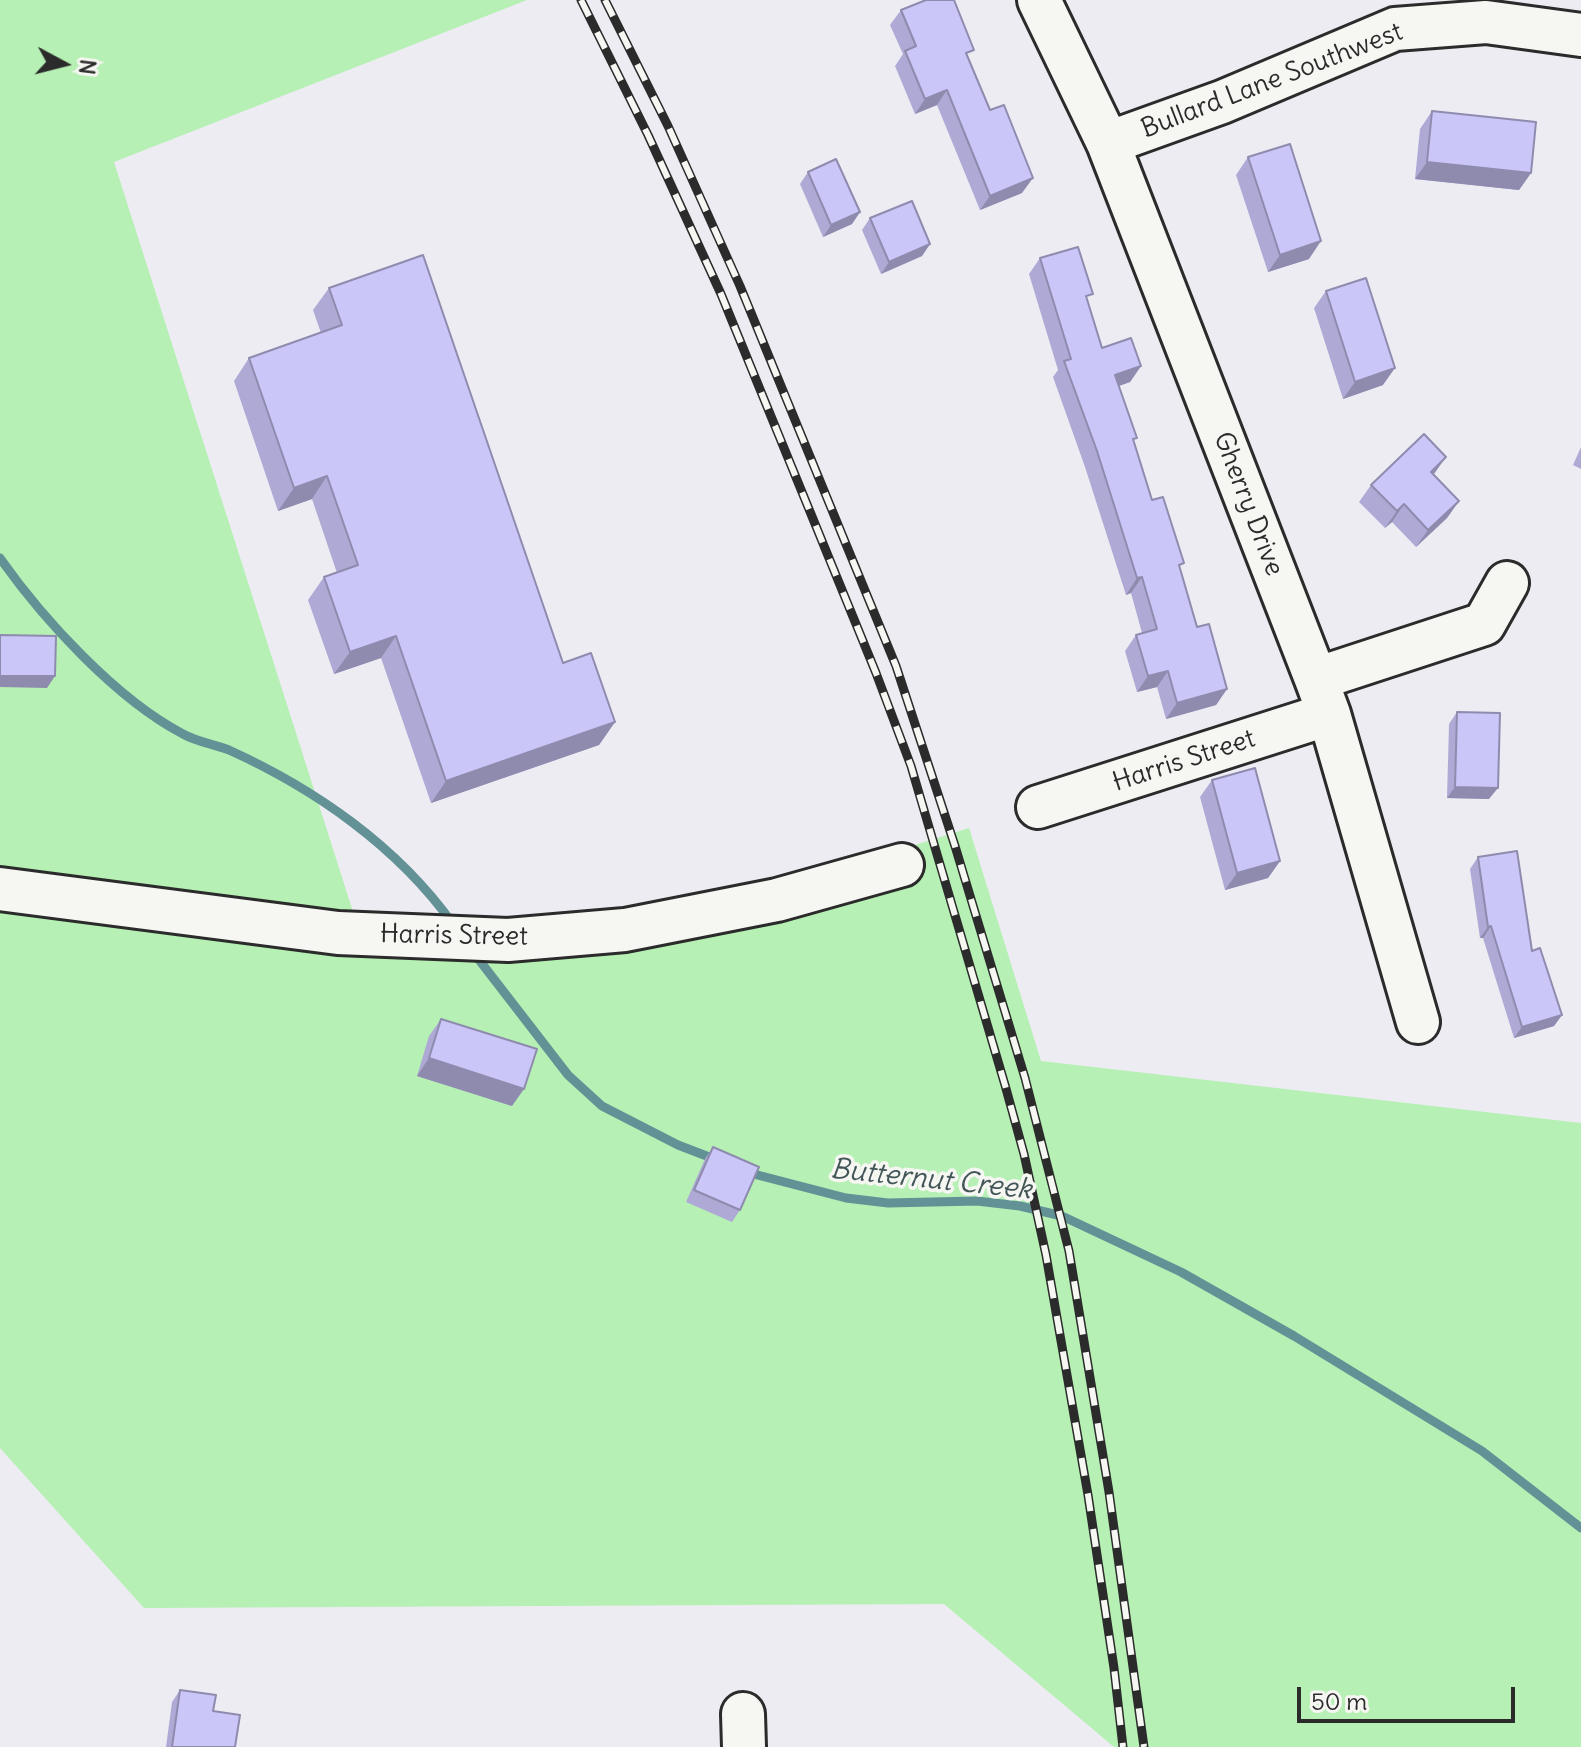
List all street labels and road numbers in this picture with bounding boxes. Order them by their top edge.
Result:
street label: Bullard Lane Southwest [1137,17,1407,145]
street label: Gherry Drive [1206,428,1290,580]
street label: Harris Street [1109,723,1259,799]
street label: Harris Street [380,919,528,953]

